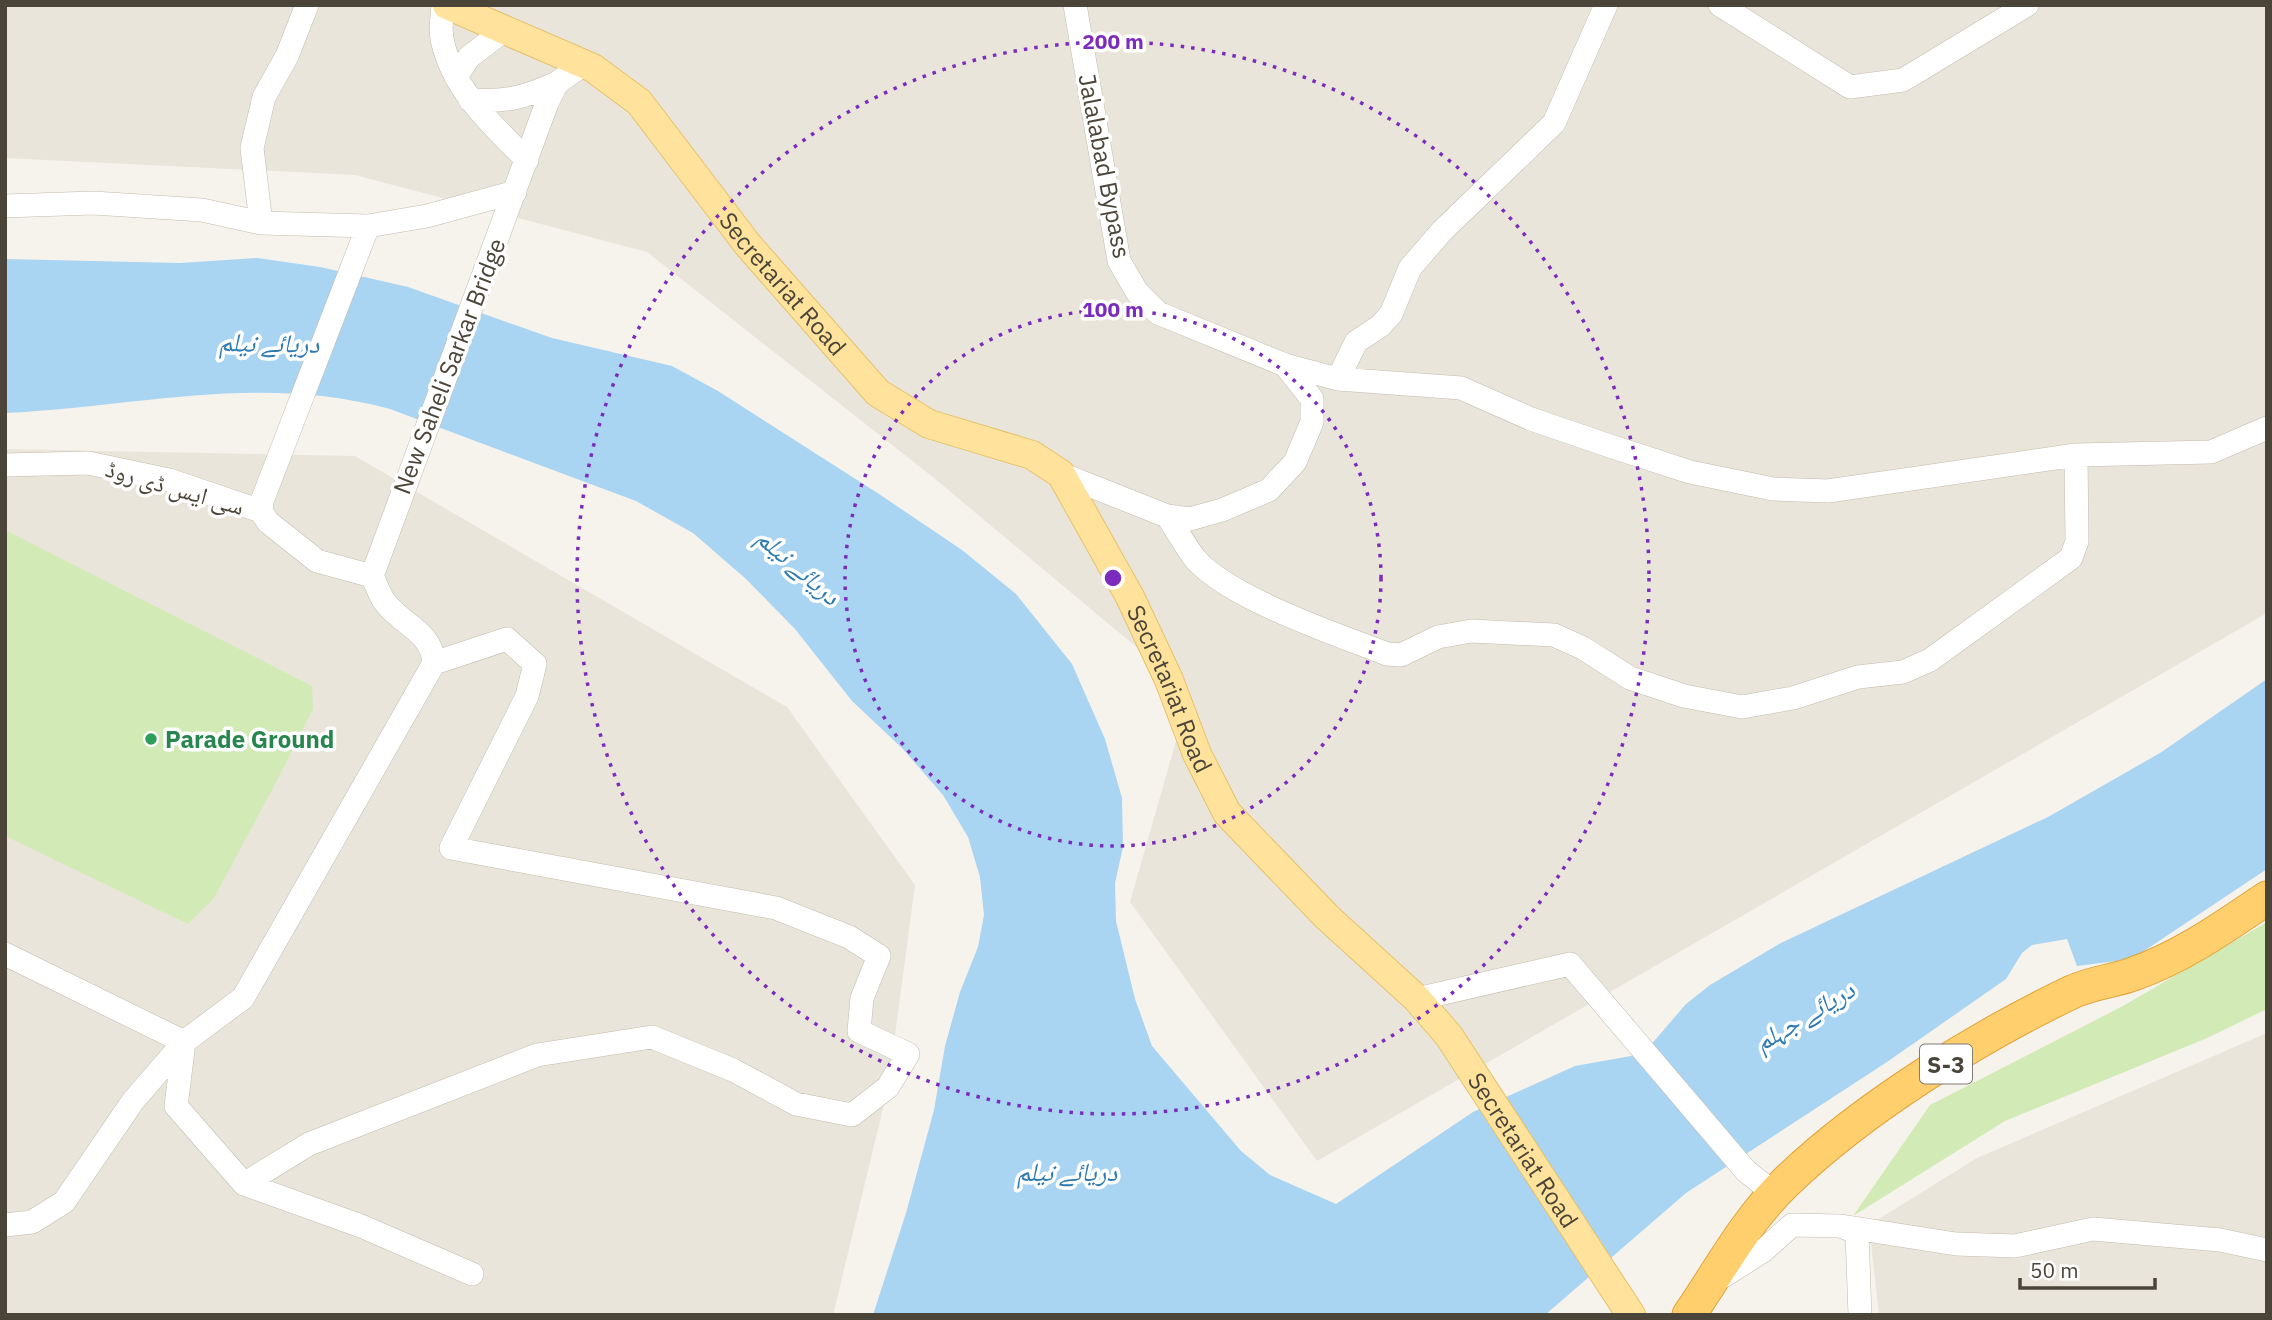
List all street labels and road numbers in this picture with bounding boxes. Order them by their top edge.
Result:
street label: Jalalabad Bypass [1071,71,1139,261]
street label: Secretariat Road [712,205,853,362]
street label: New Saheli Sarkar Bridge [385,234,513,498]
street label: سی ایس ڈی روڈ [102,452,248,522]
street label: Secretariat Road [1120,600,1220,778]
road number: S-3 [1920,1044,1972,1084]
street label: Secretariat Road [1461,1066,1586,1234]

